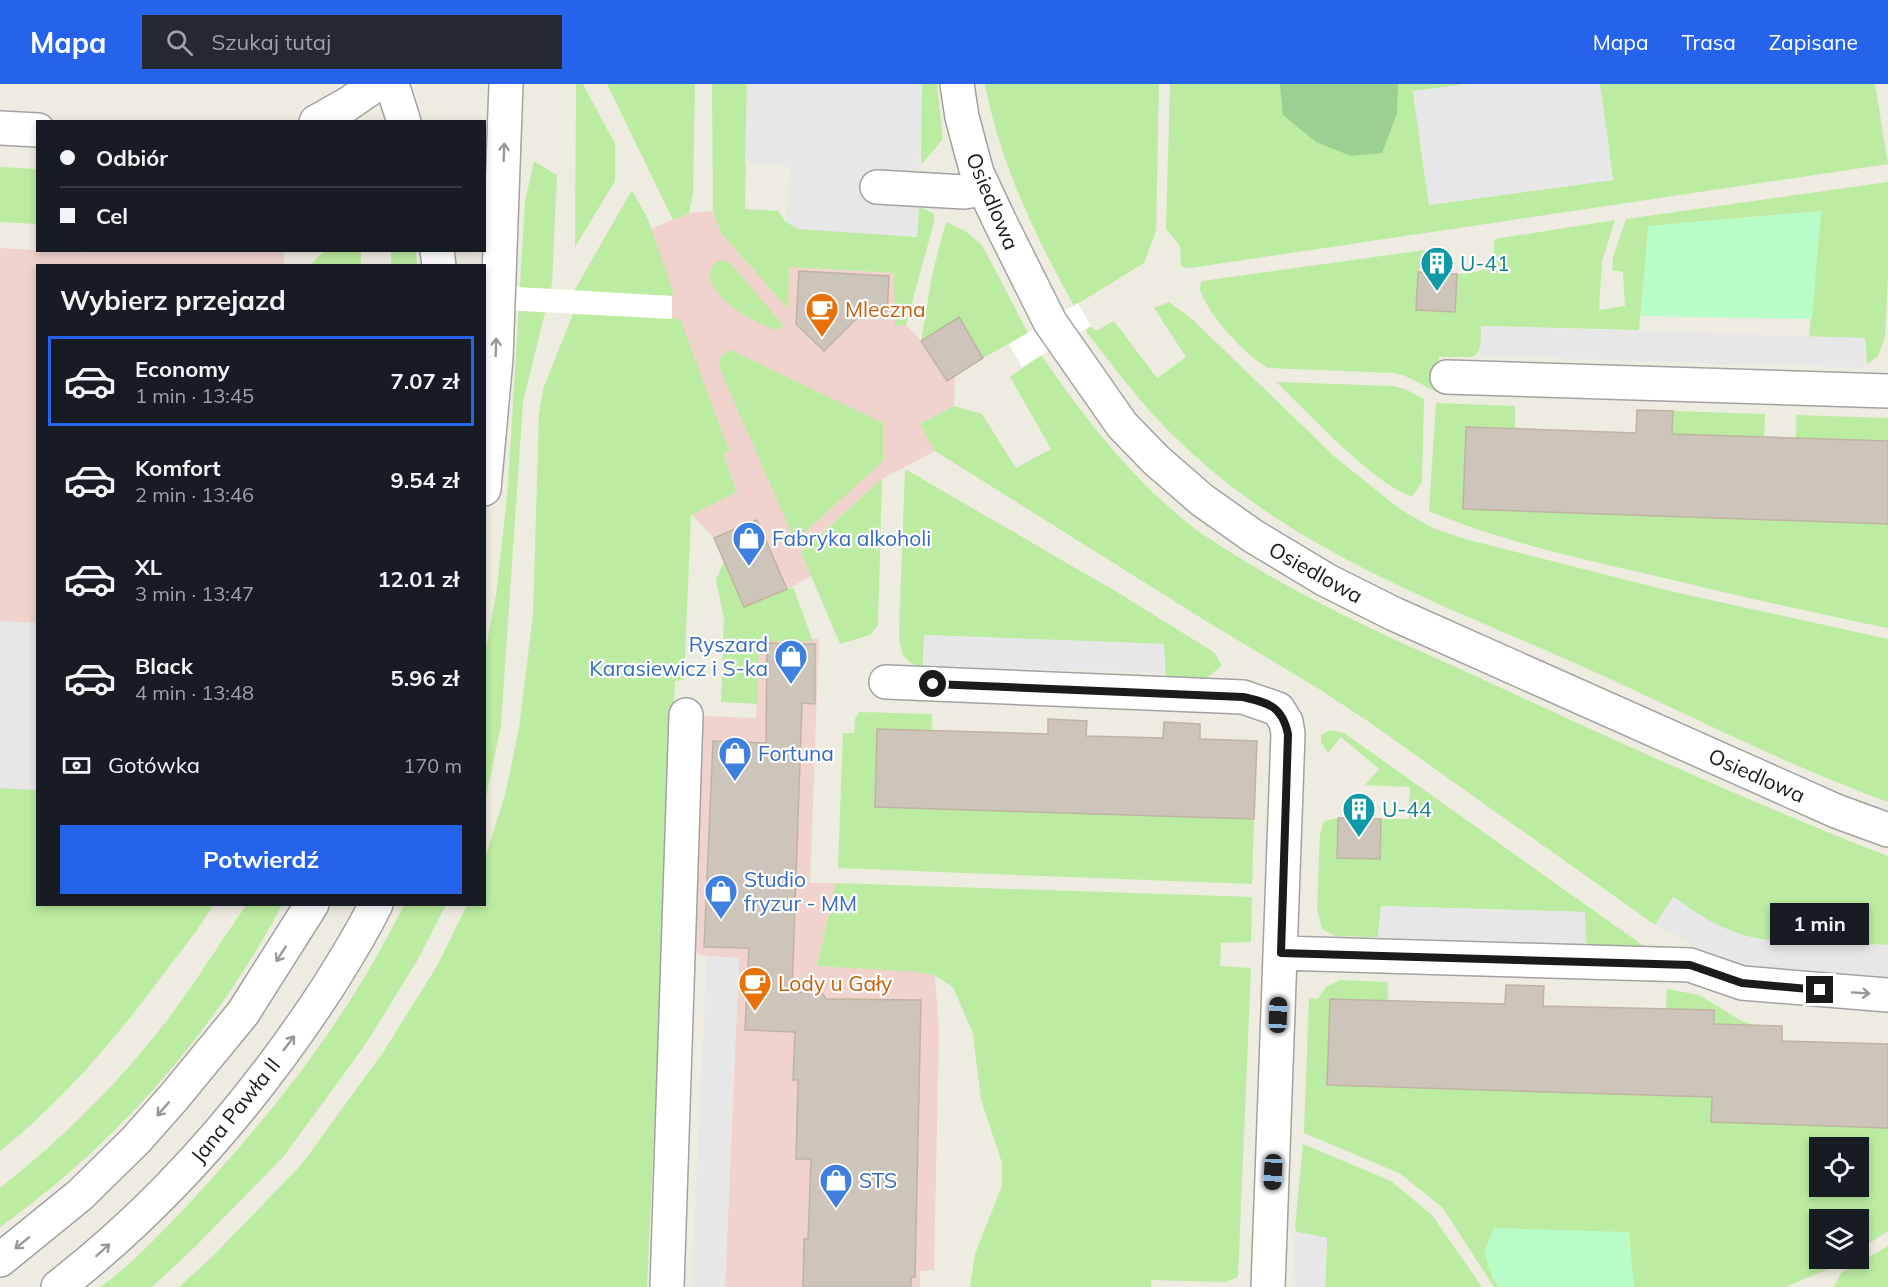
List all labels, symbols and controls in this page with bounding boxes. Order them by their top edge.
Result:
search box [142,15,562,69]
text: Mapa [30,25,106,60]
icon: search [163,26,196,59]
text: Szukaj tutaj [211,28,331,56]
text: Mapa [1593,29,1649,55]
text: Trasa [1682,29,1736,55]
text: Zapisane [1769,29,1858,55]
one-way arrow [498,143,509,163]
text: Odbiór [96,144,168,172]
street label: Osiedlowa [961,148,1025,254]
text: Cel [96,202,128,230]
building icon: U-41 [1419,245,1455,292]
place label: U-41 [1460,250,1510,276]
text: Wybierz przejazd [60,283,286,317]
cafe icon: Mleczna [804,291,840,338]
place label: Mleczna [845,296,926,322]
one-way arrow [491,338,502,358]
icon: car [63,354,117,408]
text: Economy [135,355,230,383]
text: 7.07 zł [391,367,459,395]
text: 1 min · 13:45 [135,383,254,408]
icon: car [63,453,117,507]
text: Komfort [135,454,221,482]
text: 9.54 zł [391,466,459,494]
text: 2 min · 13:46 [135,482,254,507]
shop icon: Fabryka alkoholi [731,520,767,567]
place label: Fabryka alkoholi [772,525,931,551]
street label: Osiedlowa [1265,536,1367,608]
icon: car [63,552,117,606]
text: XL [135,553,162,581]
text: 12.01 zł [377,565,459,593]
text: 3 min · 13:47 [135,581,254,606]
place label: Ryszard Karasiewicz i S-ka [589,631,768,681]
shop icon: Ryszard Karasiewicz i S-ka [773,638,809,685]
icon: car [63,651,117,705]
text: Black [135,652,193,680]
text: 5.96 zł [391,664,459,692]
route start [919,670,946,697]
text: 4 min · 13:48 [135,680,254,705]
shop icon: Fortuna [717,735,753,782]
place label: Fortuna [758,740,834,766]
street label: Osiedlowa [1705,742,1809,808]
icon: cash [60,749,93,782]
text: Gotówka [108,751,200,779]
text: 170 m [403,753,462,778]
building icon: U-44 [1341,791,1377,838]
place label: U-44 [1382,796,1432,822]
button: Potwierdź [60,825,462,894]
place label: Studio fryzur - MM [744,866,857,916]
shop icon: Studio fryzur - MM [703,873,739,920]
callout: 1 min [1770,903,1870,945]
text: 1 min [1793,911,1846,936]
one-way arrow [274,945,286,962]
cafe icon: Lody u Gały [737,965,773,1012]
place label: Lody u Gały [778,970,892,996]
route end [1806,976,1833,1003]
one-way arrow [1851,988,1871,999]
car [1268,997,1288,1033]
one-way arrow [283,1035,296,1051]
street label: Jana Pawła II [185,1052,285,1168]
one-way arrow [156,1101,170,1116]
map controls [1809,1137,1869,1269]
button: locate [1809,1137,1869,1197]
car [1263,1154,1283,1190]
shop icon: STS [818,1162,854,1209]
place label: STS [859,1167,897,1193]
button: layers [1809,1209,1869,1269]
one-way arrow [14,1236,30,1249]
one-way arrow [95,1243,110,1257]

